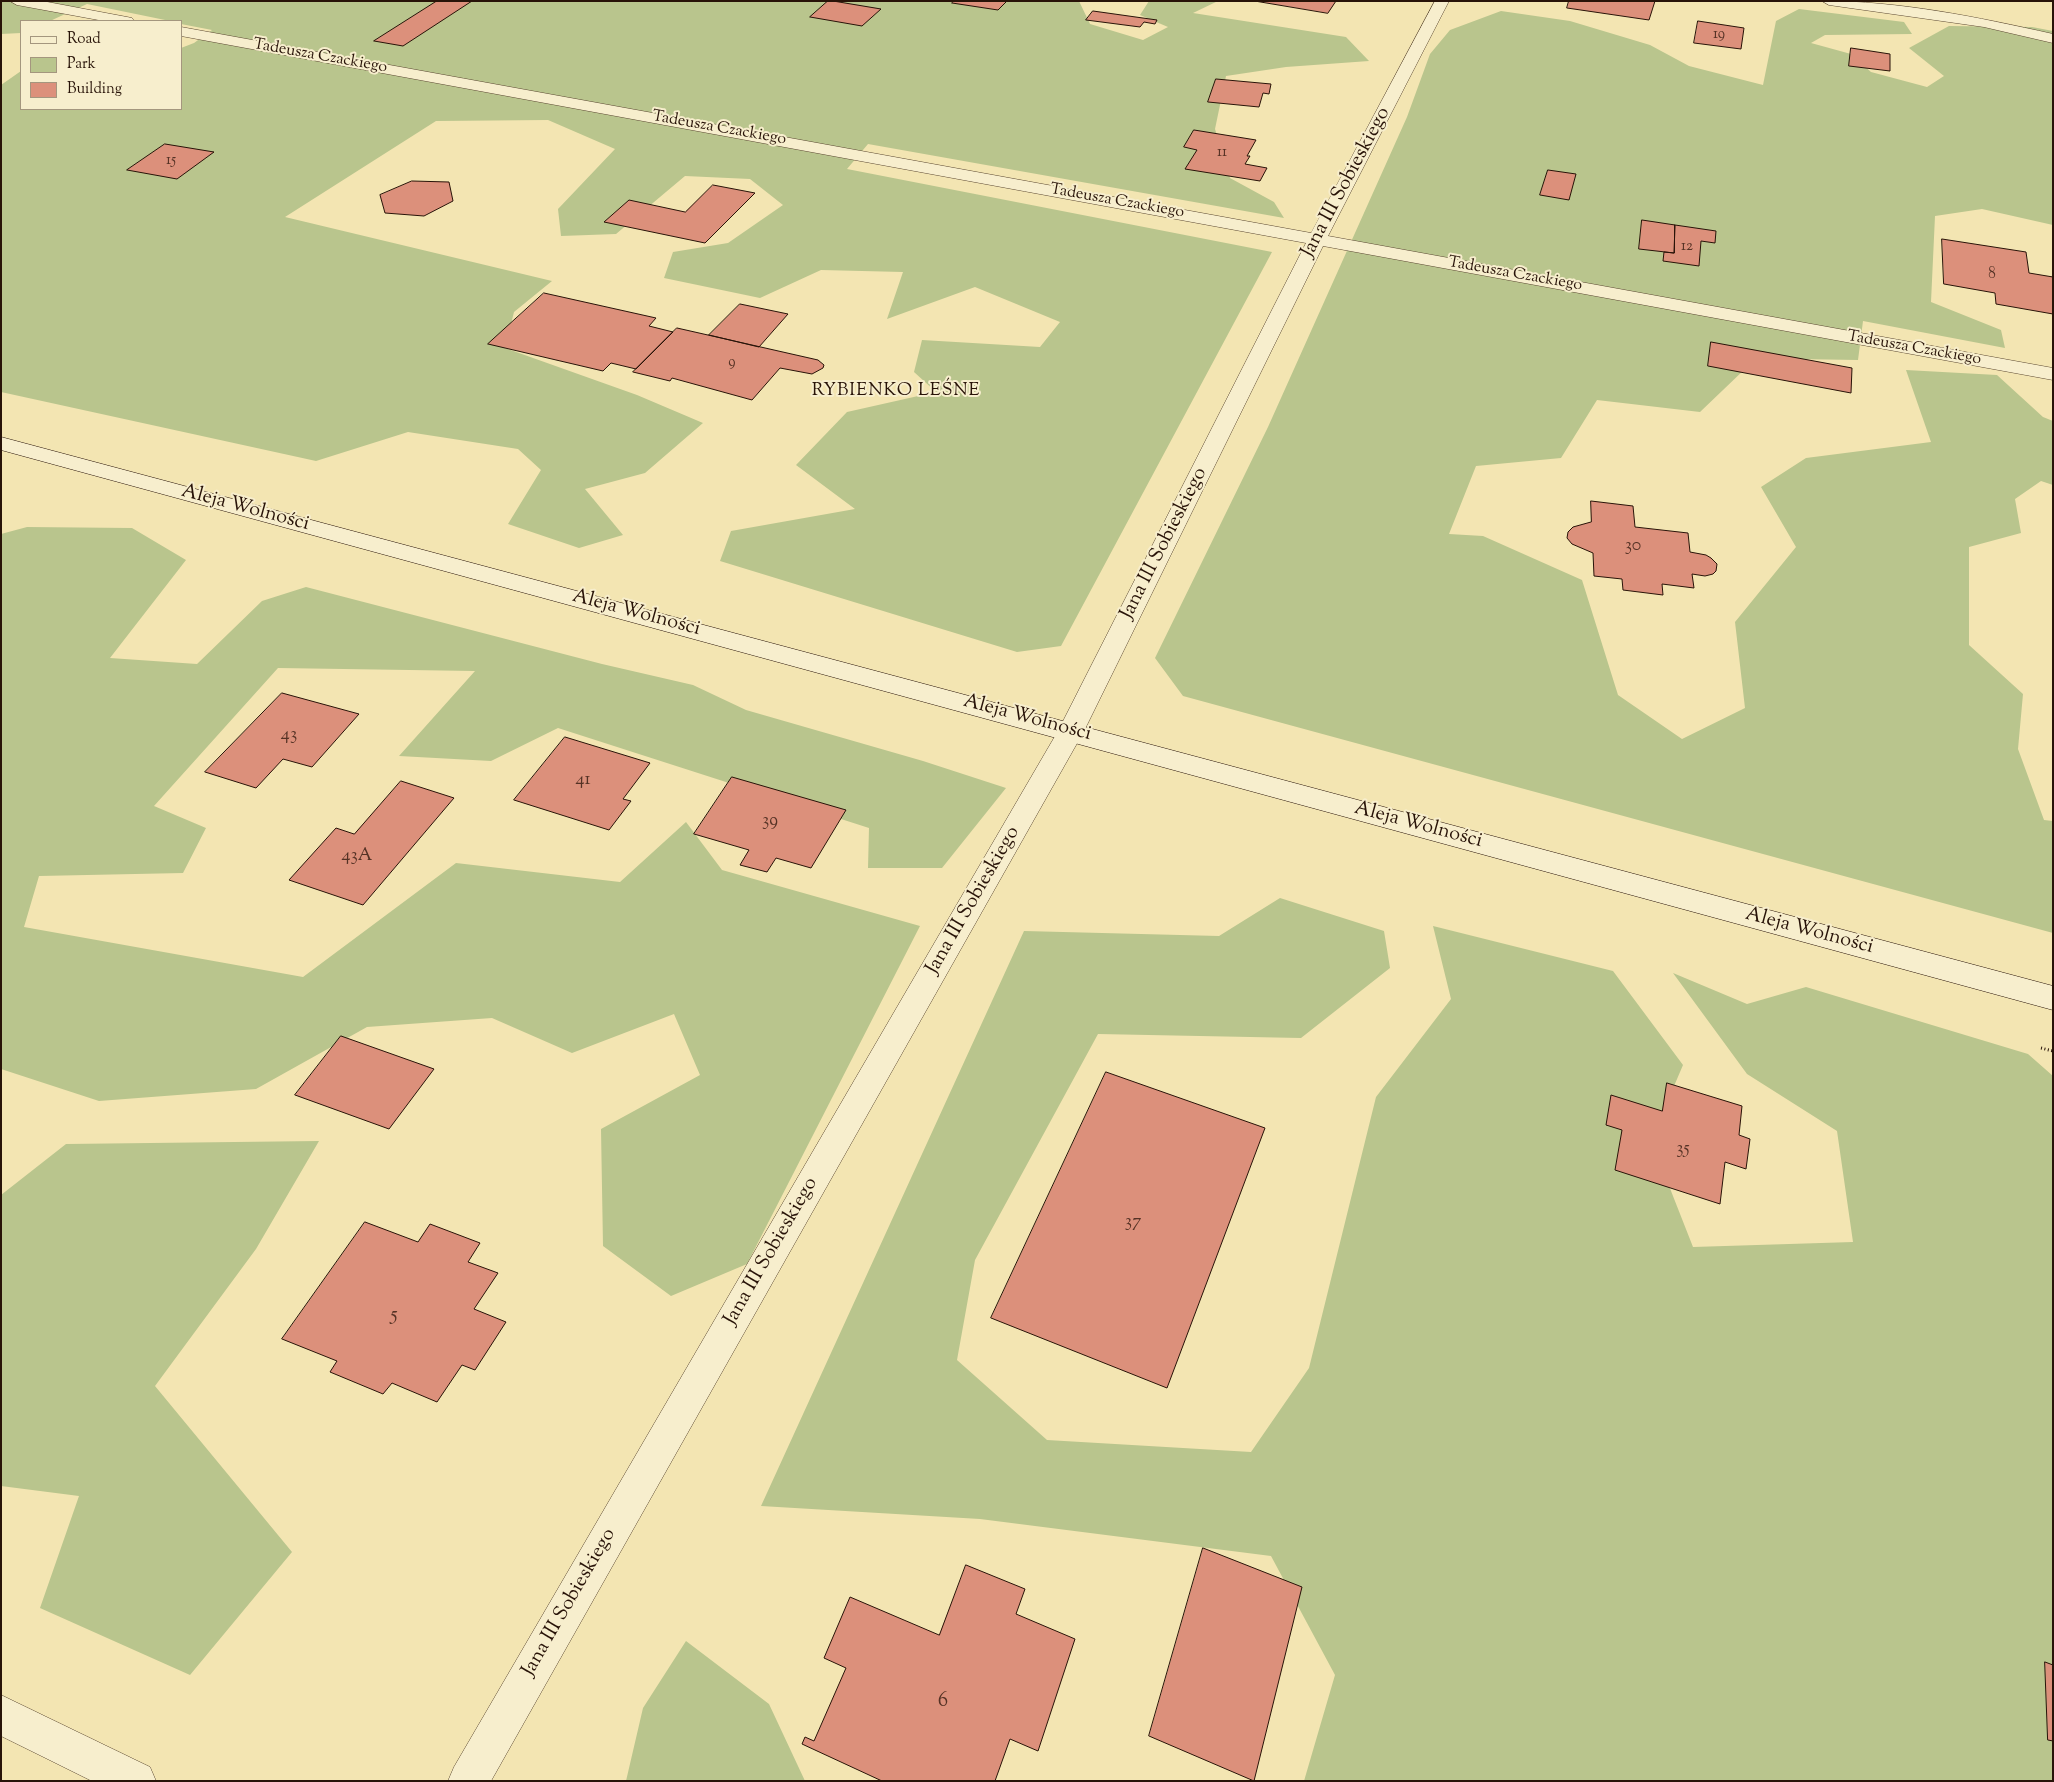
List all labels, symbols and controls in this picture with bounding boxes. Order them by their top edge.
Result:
legend [20,20,182,110]
house number: 19 [1713,26,1725,44]
text: Road [67,29,101,50]
street label: Tadeusza Czackiego [251,36,389,78]
text: Park [67,54,96,75]
text: Building [67,79,122,100]
street label: Jana III Sobieskiego [1297,104,1397,262]
street label: Tadeusza Czackiego [650,108,788,150]
house number: 11 [1217,144,1227,162]
house number: 15 [166,152,176,170]
street label: Tadeusza Czackiego [1048,181,1186,223]
house number: 12 [1681,238,1693,256]
street label: Tadeusza Czackiego [1446,254,1584,296]
house number: 8 [1988,266,1996,284]
street label: Tadeusza Czackiego [1845,328,1983,370]
house number: 9 [728,354,736,372]
district label: RYBIENKO LEŚNE [810,381,982,403]
street label: Jana III Sobieskiego [1116,464,1214,624]
street label: Aleja Wolności [178,480,312,538]
house number: 30 [1625,536,1641,558]
street label: Aleja Wolności [569,585,703,643]
street label: Aleja Wolności [960,690,1094,748]
house number: 43 [281,725,297,747]
house number: 41 [575,770,591,792]
street label: Aleja Wolności [1351,797,1485,855]
house number: 39 [762,811,778,833]
street label: Jana III Sobieskiego [922,823,1026,979]
house number: 43A [342,846,372,868]
street label: Aleja Wolności [1742,903,1876,961]
house number: 35 [1676,1139,1690,1161]
street label: Jana III Sobieskiego [720,1174,824,1330]
house number: 37 [1125,1212,1141,1234]
house number: 5 [390,1303,398,1329]
street label: Jana III Sobieskiego [518,1525,622,1681]
house number: 6 [938,1689,948,1715]

